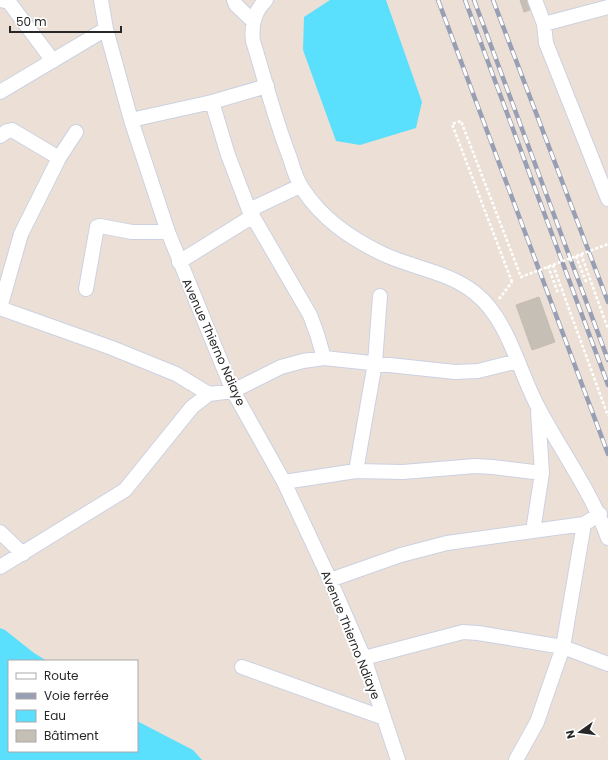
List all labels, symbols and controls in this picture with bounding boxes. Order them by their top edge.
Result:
scale bar [10,8,121,34]
text: 50 m [16,13,47,30]
street label: Avenue Thierno Ndiaye [178,276,250,408]
street label: Avenue Thierno Ndiaye [317,568,385,702]
legend [8,660,138,752]
text: Route [44,667,78,684]
text: Voie ferrée [44,687,109,704]
text: Eau [44,707,66,724]
north arrow [560,712,600,752]
text: Bâtiment [44,727,99,744]
text: N [562,728,579,740]

